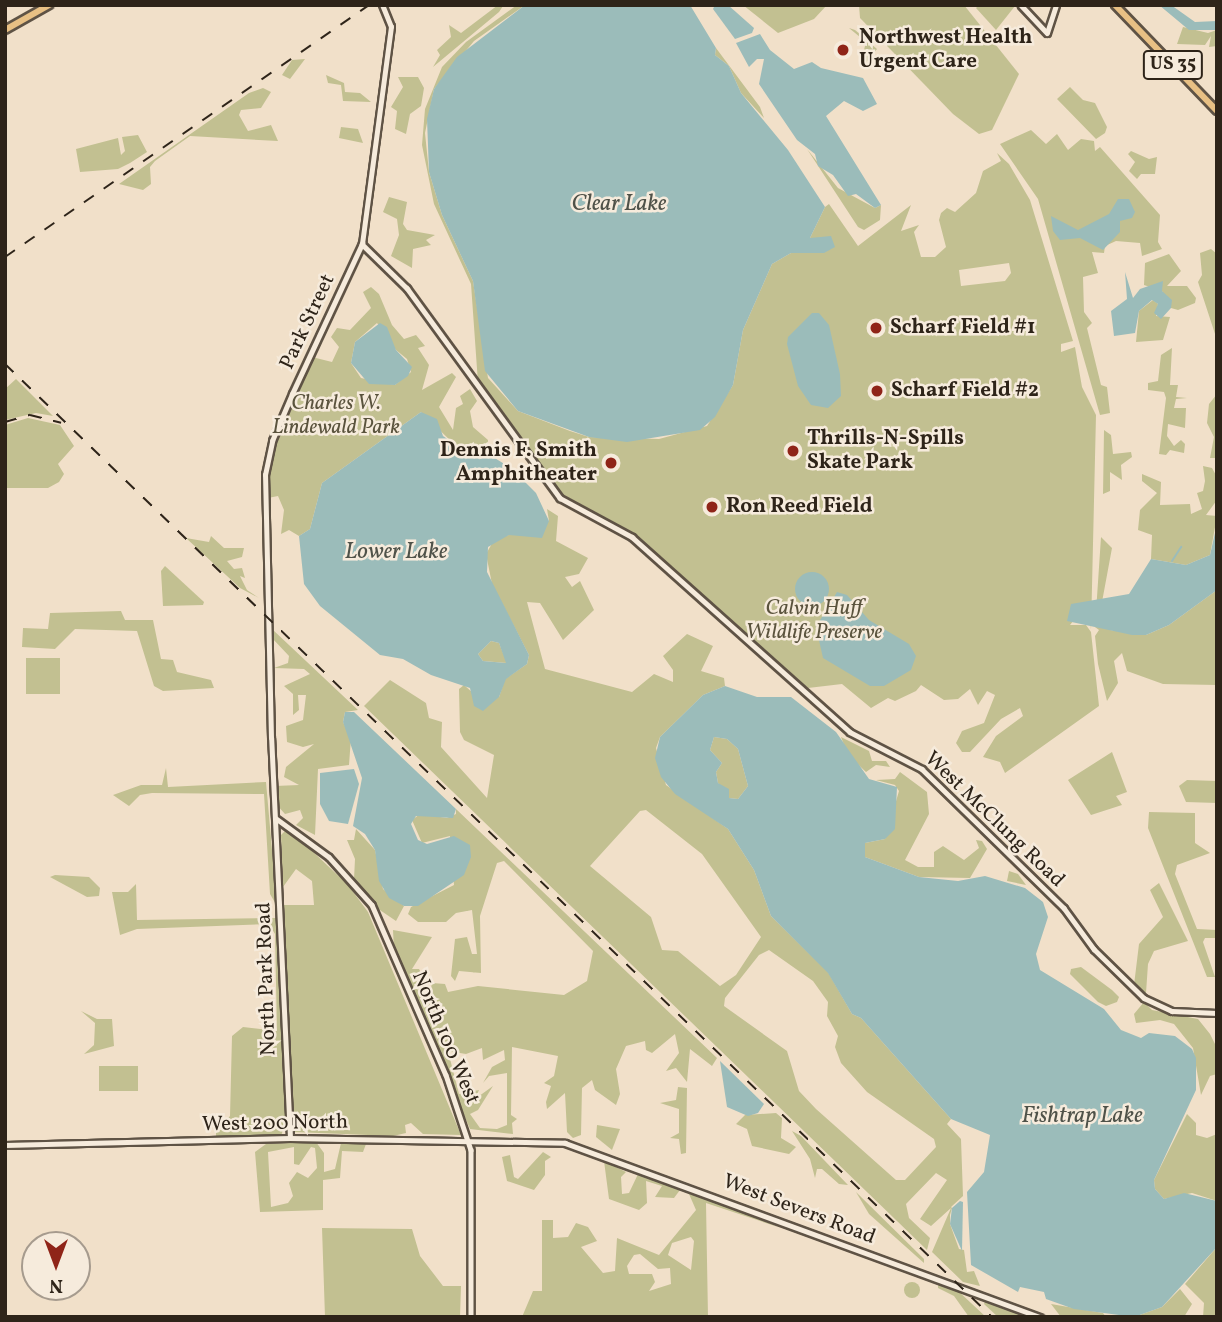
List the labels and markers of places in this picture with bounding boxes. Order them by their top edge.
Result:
place label: Northwest Health Urgent Care [859,25,1033,75]
marker: Northwest Health Urgent Care [833,40,853,60]
place label: Scharf Field #1 [890,315,1034,341]
marker: Scharf Field #1 [868,320,884,336]
place label: Scharf Field #2 [891,378,1037,404]
marker: Scharf Field #2 [869,383,885,399]
place label: Thrills-N-Spills Skate Park [807,426,964,476]
place label: Dennis F. Smith Amphitheater [440,438,597,488]
marker: Thrills-N-Spills Skate Park [785,443,801,459]
marker: Dennis F. Smith Amphitheater [603,455,619,471]
place label: Ron Reed Field [726,494,872,520]
marker: Ron Reed Field [704,499,720,515]

